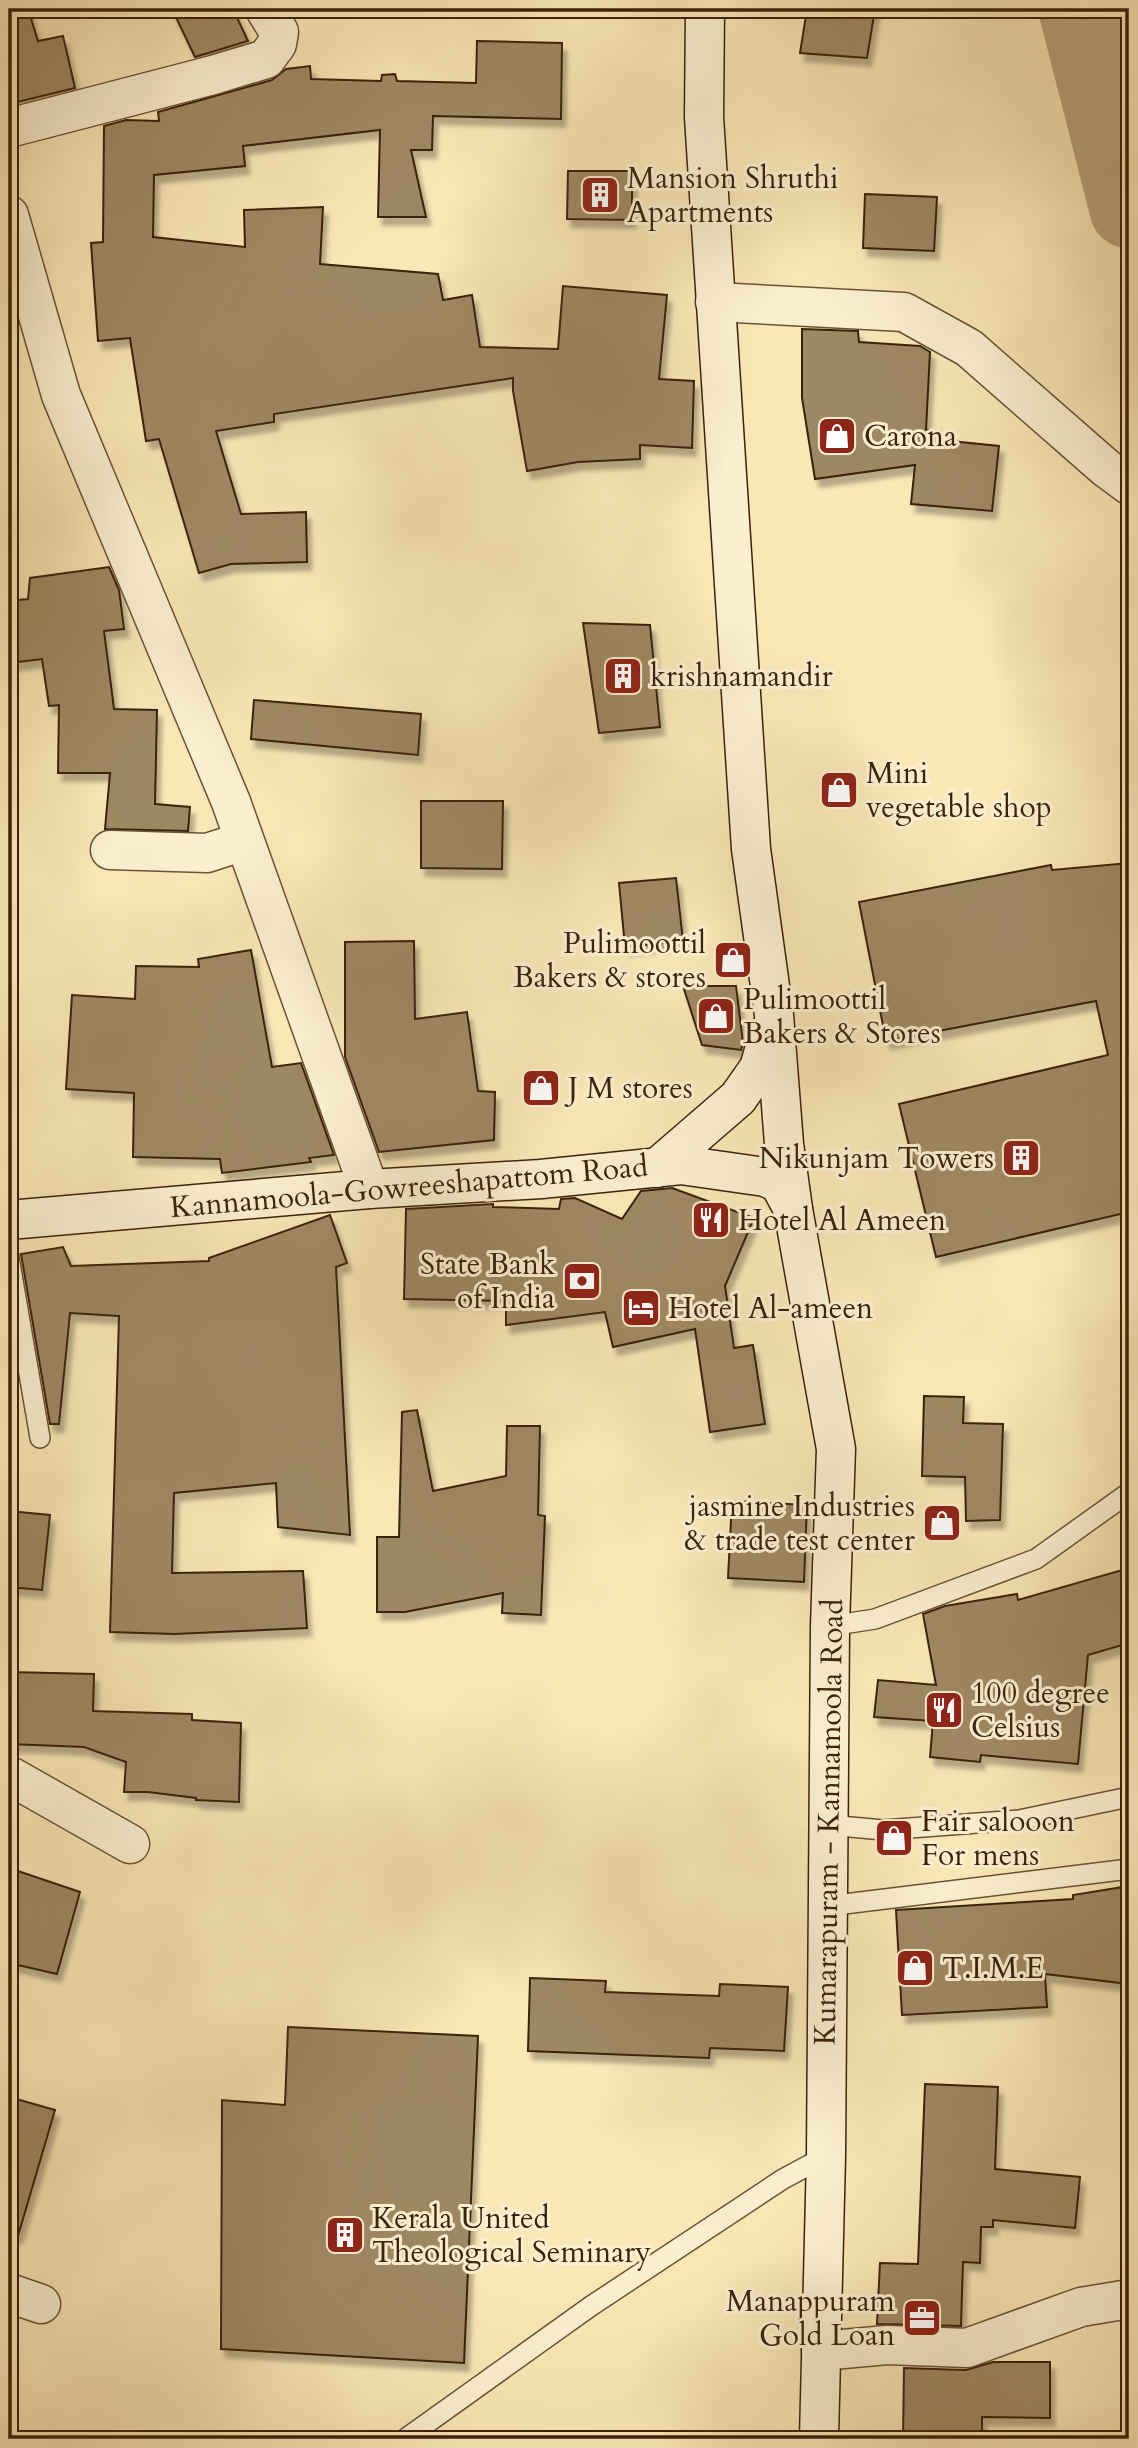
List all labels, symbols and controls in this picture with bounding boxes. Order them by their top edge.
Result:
place label: Mansion Shruthi Apartments [627,158,838,233]
building icon: Mansion Shruthi Apartments [579,174,621,216]
shop icon: Carona [816,415,858,457]
place label: Carona [864,416,957,457]
building icon: krishnamandir [602,655,644,697]
place label: krishnamandir [650,656,833,697]
place label: Mini vegetable shop [866,753,1052,828]
shop icon: Mini vegetable shop [818,769,860,811]
place label: Pulimoottil Bakers & stores [513,923,706,998]
shop icon: Pulimoottil Bakers & stores [712,939,754,981]
place label: Pulimoottil Bakers & Stores [743,979,941,1054]
shop icon: Pulimoottil Bakers & Stores [695,995,737,1037]
shop icon: J M stores [520,1067,562,1109]
place label: J M stores [564,1068,693,1109]
building icon: Nikunjam Towers [1000,1137,1042,1179]
place label: Nikunjam Towers [759,1138,994,1179]
street label: Kannamoola-Gowreeshapattom Road [168,1146,650,1228]
restaurant icon: Hotel Al Ameen [690,1199,732,1241]
place label: Hotel Al Ameen [738,1200,946,1241]
place label: State Bank of India [420,1244,555,1319]
bank icon: State Bank of India [561,1260,603,1302]
hotel icon: Hotel Al-ameen [620,1287,662,1329]
place label: Hotel Al-ameen [668,1288,873,1329]
place label: jasmine Industries & trade test center [685,1486,915,1561]
shop icon: jasmine Industries & trade test center [921,1502,963,1544]
street label: Kumarapuram - Kannamoola Road [805,1598,853,2046]
place label: 100 degree Celsius [971,1673,1110,1748]
restaurant icon: 100 degree Celsius [923,1689,965,1731]
place label: Fair salooon For mens [921,1801,1075,1876]
shop icon: Fair salooon For mens [873,1817,915,1859]
shop icon: T.I.M.E [894,1947,936,1989]
place label: T.I.M.E [942,1948,1044,1989]
place label: Kerala United Theological Seminary [372,2198,651,2273]
building icon: Kerala United Theological Seminary [324,2214,366,2256]
place label: Manappuram Gold Loan [726,2281,896,2356]
office icon: Manappuram Gold Loan [901,2297,943,2339]

